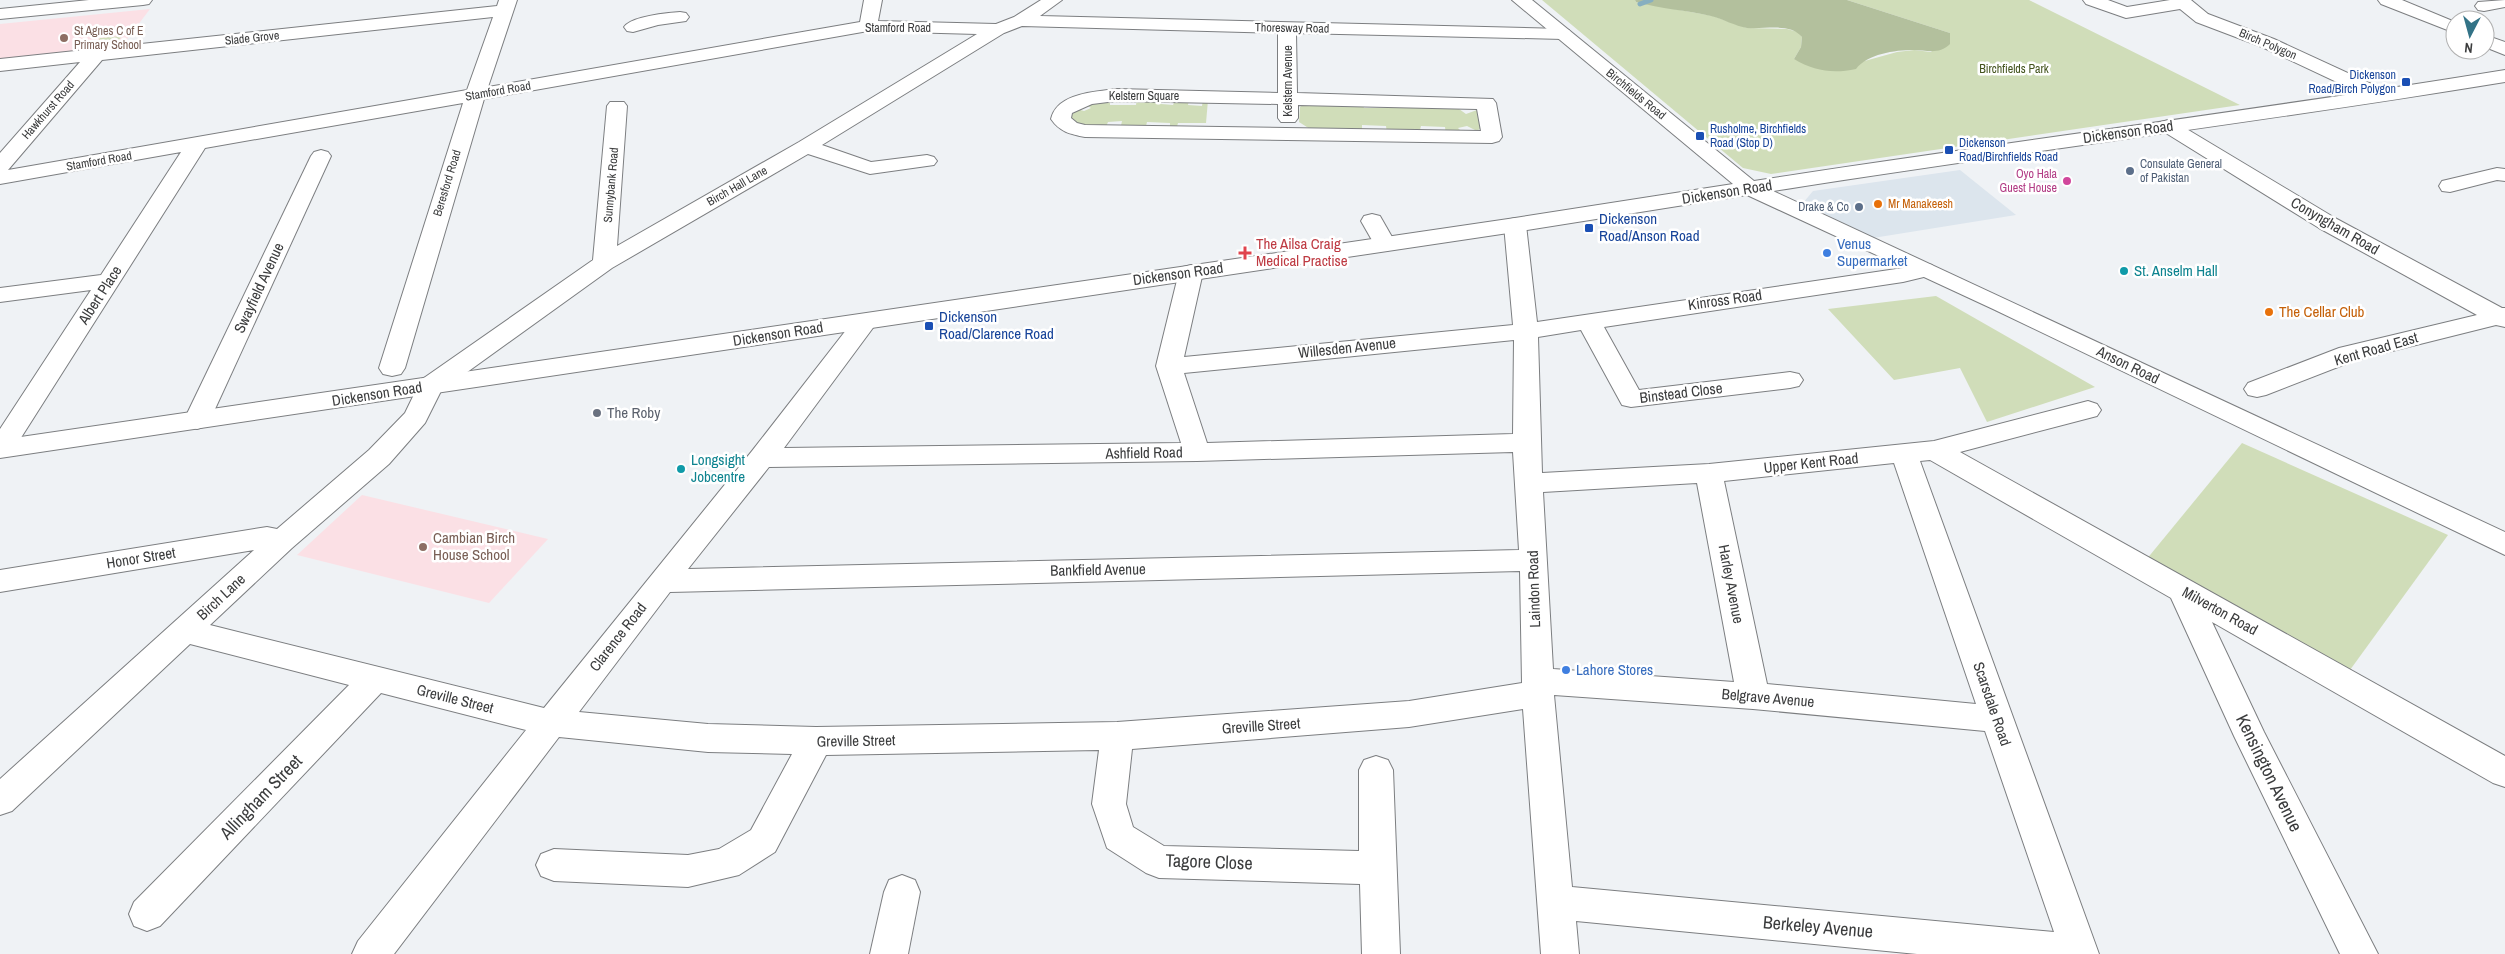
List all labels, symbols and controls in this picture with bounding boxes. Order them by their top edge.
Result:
north arrow [2445,10,2495,60]
street label: Thoresway Road [1255,19,1329,37]
street label: Stamford Road [865,20,931,36]
place label: St Agnes C of E Primary School [74,23,143,53]
street label: Birch Polygon [2237,25,2299,63]
street label: Slade Grove [224,27,280,49]
marker: St Agnes C of E Primary School [58,32,70,44]
text: N [2464,39,2474,57]
street label: Kelstern Avenue [1280,45,1296,117]
park label: Birchfields Park [1979,61,2049,77]
street label: Birchfields Road [1603,65,1669,123]
place label: Dickenson Road/Birch Polygon [2308,67,2396,97]
marker: Dickenson Road/Birch Polygon [2400,76,2412,88]
street label: Hawkhurst Road [18,77,78,143]
street label: Stamford Road [464,77,532,105]
street label: Kelstern Square [1109,88,1179,104]
street label: Dickenson Road [2081,115,2174,148]
place label: Rusholme, Birchfields Road (Stop D) [1710,121,1806,151]
marker: Rusholme, Birchfields Road (Stop D) [1694,130,1706,142]
place label: Dickenson Road/Birchfields Road [1959,135,2058,165]
marker: Dickenson Road/Birchfields Road [1943,144,1955,156]
street label: Stamford Road [65,147,133,175]
street label: Sunnybank Road [600,147,622,223]
street label: Beresford Road [429,148,465,218]
place label: Consulate General of Pakistan [2140,156,2222,186]
street label: Birch Hall Lane [704,162,770,210]
marker: Consulate General of Pakistan [2124,165,2136,177]
place label: Oyo Hala Guest House [2000,166,2058,196]
street label: Dickenson Road [1680,174,1773,209]
marker: Oyo Hala Guest House [2061,175,2073,187]
street label: Conyngham Road [2287,192,2383,259]
place label: Mr Manakeesh [1888,196,1953,212]
marker: Mr Manakeesh [1872,198,1884,210]
place label: Drake & Co [1798,199,1849,215]
marker: Drake & Co [1853,201,1865,213]
place label: Dickenson Road/Anson Road [1599,208,1700,246]
marker: Dickenson Road/Anson Road [1583,222,1595,234]
place label: The Ailsa Craig Medical Practise [1256,233,1348,271]
place label: Venus Supermarket [1837,233,1908,271]
street label: Swayfield Avenue [228,239,289,336]
marker: The Ailsa Craig Medical Practise [1238,246,1252,260]
marker: Venus Supermarket [1821,247,1833,259]
street label: Dickenson Road [1131,257,1224,290]
place label: St. Anselm Hall [2134,260,2217,281]
street label: Albert Place [72,261,127,329]
marker: St. Anselm Hall [2118,265,2130,277]
street label: Kinross Road [1687,284,1763,315]
place label: The Cellar Club [2279,301,2365,322]
place label: Dickenson Road/Clarence Road [939,306,1054,344]
marker: The Cellar Club [2263,306,2275,318]
street label: Dickenson Road [731,316,824,351]
marker: Dickenson Road/Clarence Road [923,320,935,332]
street label: Kent Road East [2332,326,2421,370]
street label: Willesden Avenue [1297,332,1397,363]
street label: Anson Road [2092,340,2163,389]
street label: Dickenson Road [330,376,423,411]
street label: Binstead Close [1638,377,1724,408]
place label: The Roby [607,402,661,423]
marker: The Roby [591,407,603,419]
street label: Ashfield Road [1104,441,1183,464]
street label: Upper Kent Road [1763,447,1859,478]
place label: Longsight Jobcentre [691,449,746,487]
marker: Longsight Jobcentre [675,463,687,475]
place label: Cambian Birch House School [433,527,515,565]
marker: Cambian Birch House School [417,541,429,553]
street label: Honor Street [105,542,178,573]
street label: Harley Avenue [1714,543,1749,625]
street label: Laindon Road [1522,550,1545,628]
street label: Bankfield Avenue [1050,558,1146,581]
street label: Birch Lane [192,569,250,625]
street label: Milverton Road [2179,581,2262,640]
street label: Clarence Road [584,598,651,675]
place label: Lahore Stores [1576,659,1653,680]
street label: Scarsdale Road [1968,659,2017,749]
marker: Lahore Stores [1560,664,1572,676]
street label: Greville Street [414,679,496,718]
street label: Belgrave Avenue [1721,683,1815,712]
street label: Kensington Avenue [2230,710,2309,836]
street label: Greville Street [1221,712,1301,739]
street label: Greville Street [817,729,896,752]
street label: Allingham Street [213,749,308,845]
street label: Tagore Close [1165,847,1253,876]
street label: Berkeley Avenue [1762,909,1874,944]

